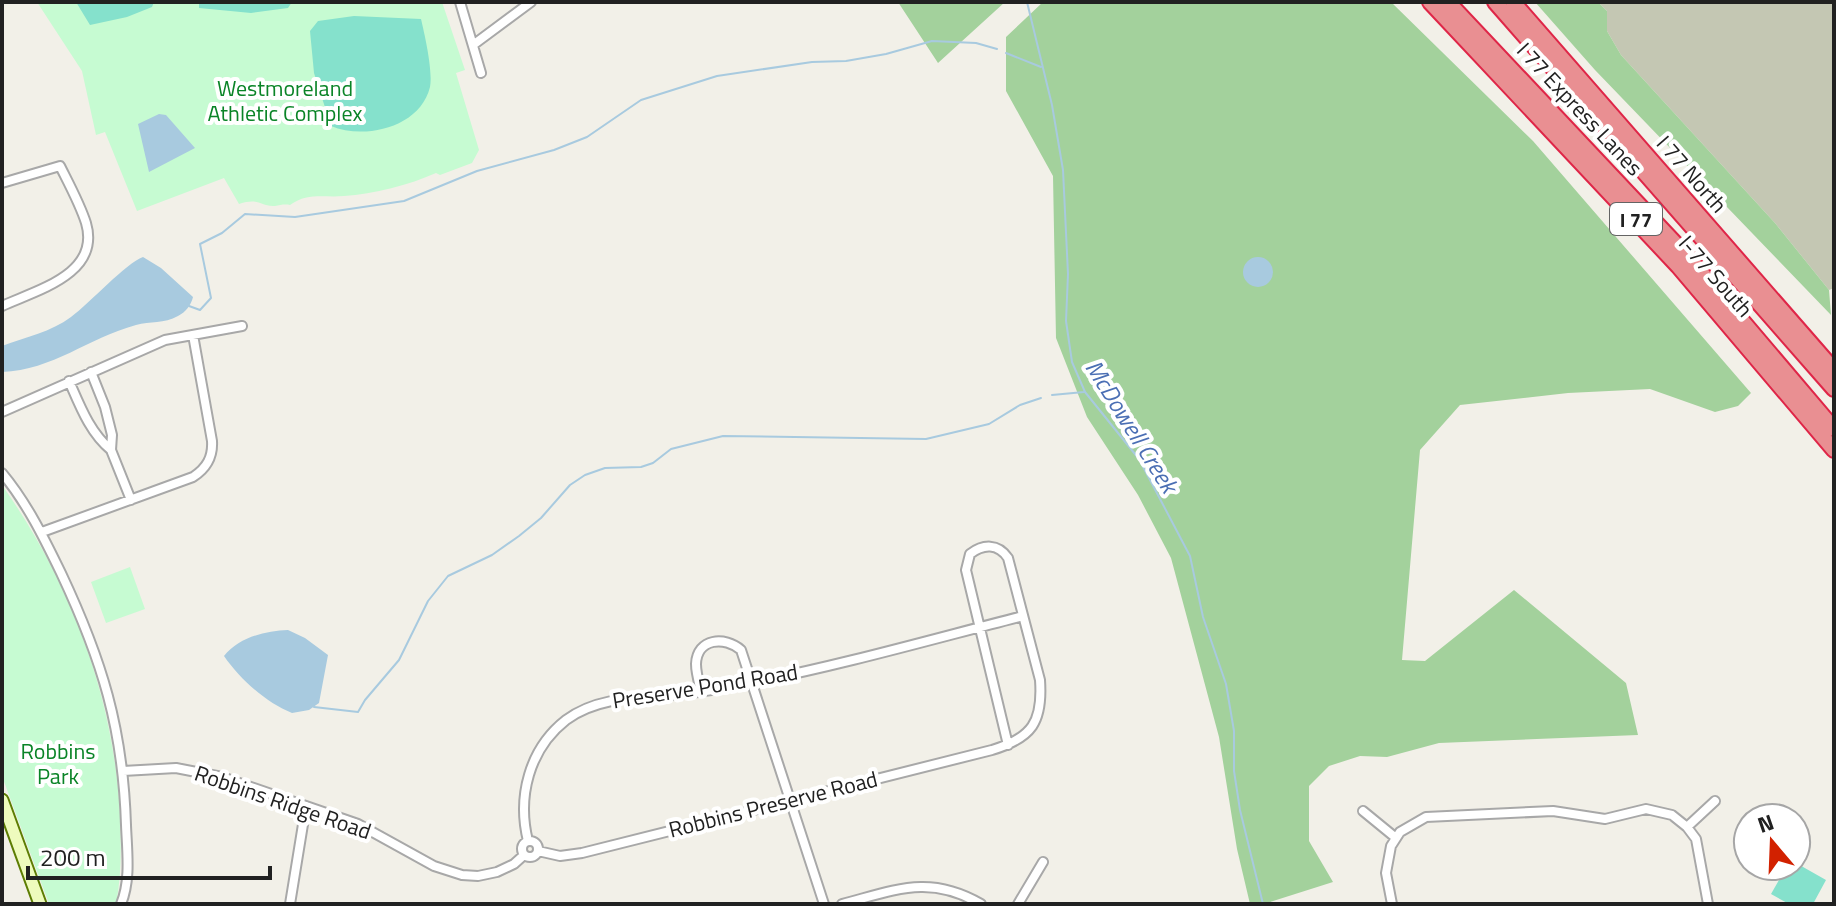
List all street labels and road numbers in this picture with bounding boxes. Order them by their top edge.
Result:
street label: I 77 Express Lanes [1509,35,1651,183]
street label: I 77 North [1649,128,1735,220]
road number: I 77 [1610,203,1662,235]
street label: I-77 South [1671,227,1761,325]
street label: Preserve Pond Road [610,655,800,717]
street label: Robbins Ridge Road [190,756,376,848]
street label: Robbins Preserve Road [665,762,881,846]

